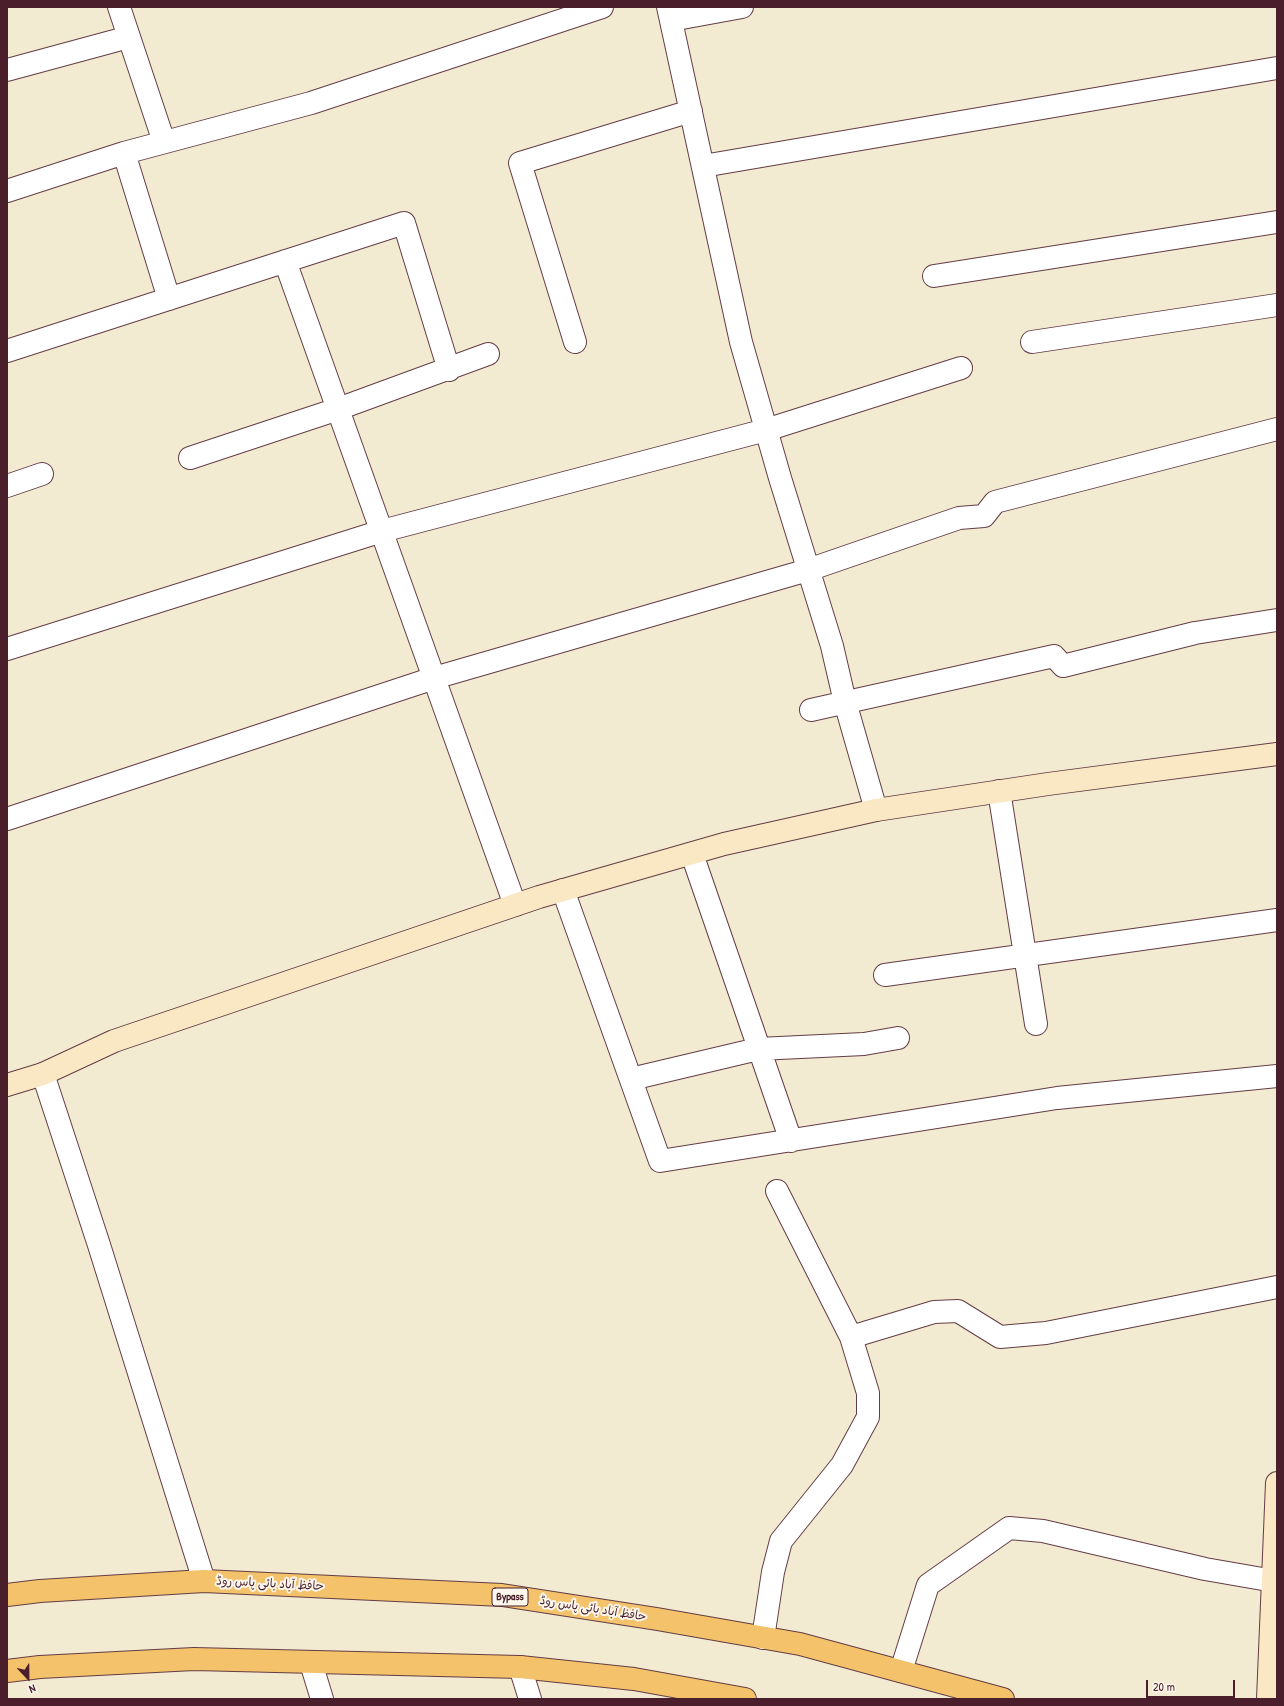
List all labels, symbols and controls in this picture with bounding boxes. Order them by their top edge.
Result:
street label: حافظ آباد بائی پاس روڈ [216,1574,324,1594]
road number: Bypass [492,1588,528,1606]
street label: حافظ آباد بائی پاس روڈ [539,1593,647,1625]
north arrow [8,1658,48,1698]
scale bar [1148,1672,1237,1698]
text: 20 m [1153,1678,1175,1695]
text: N [27,1682,38,1697]

